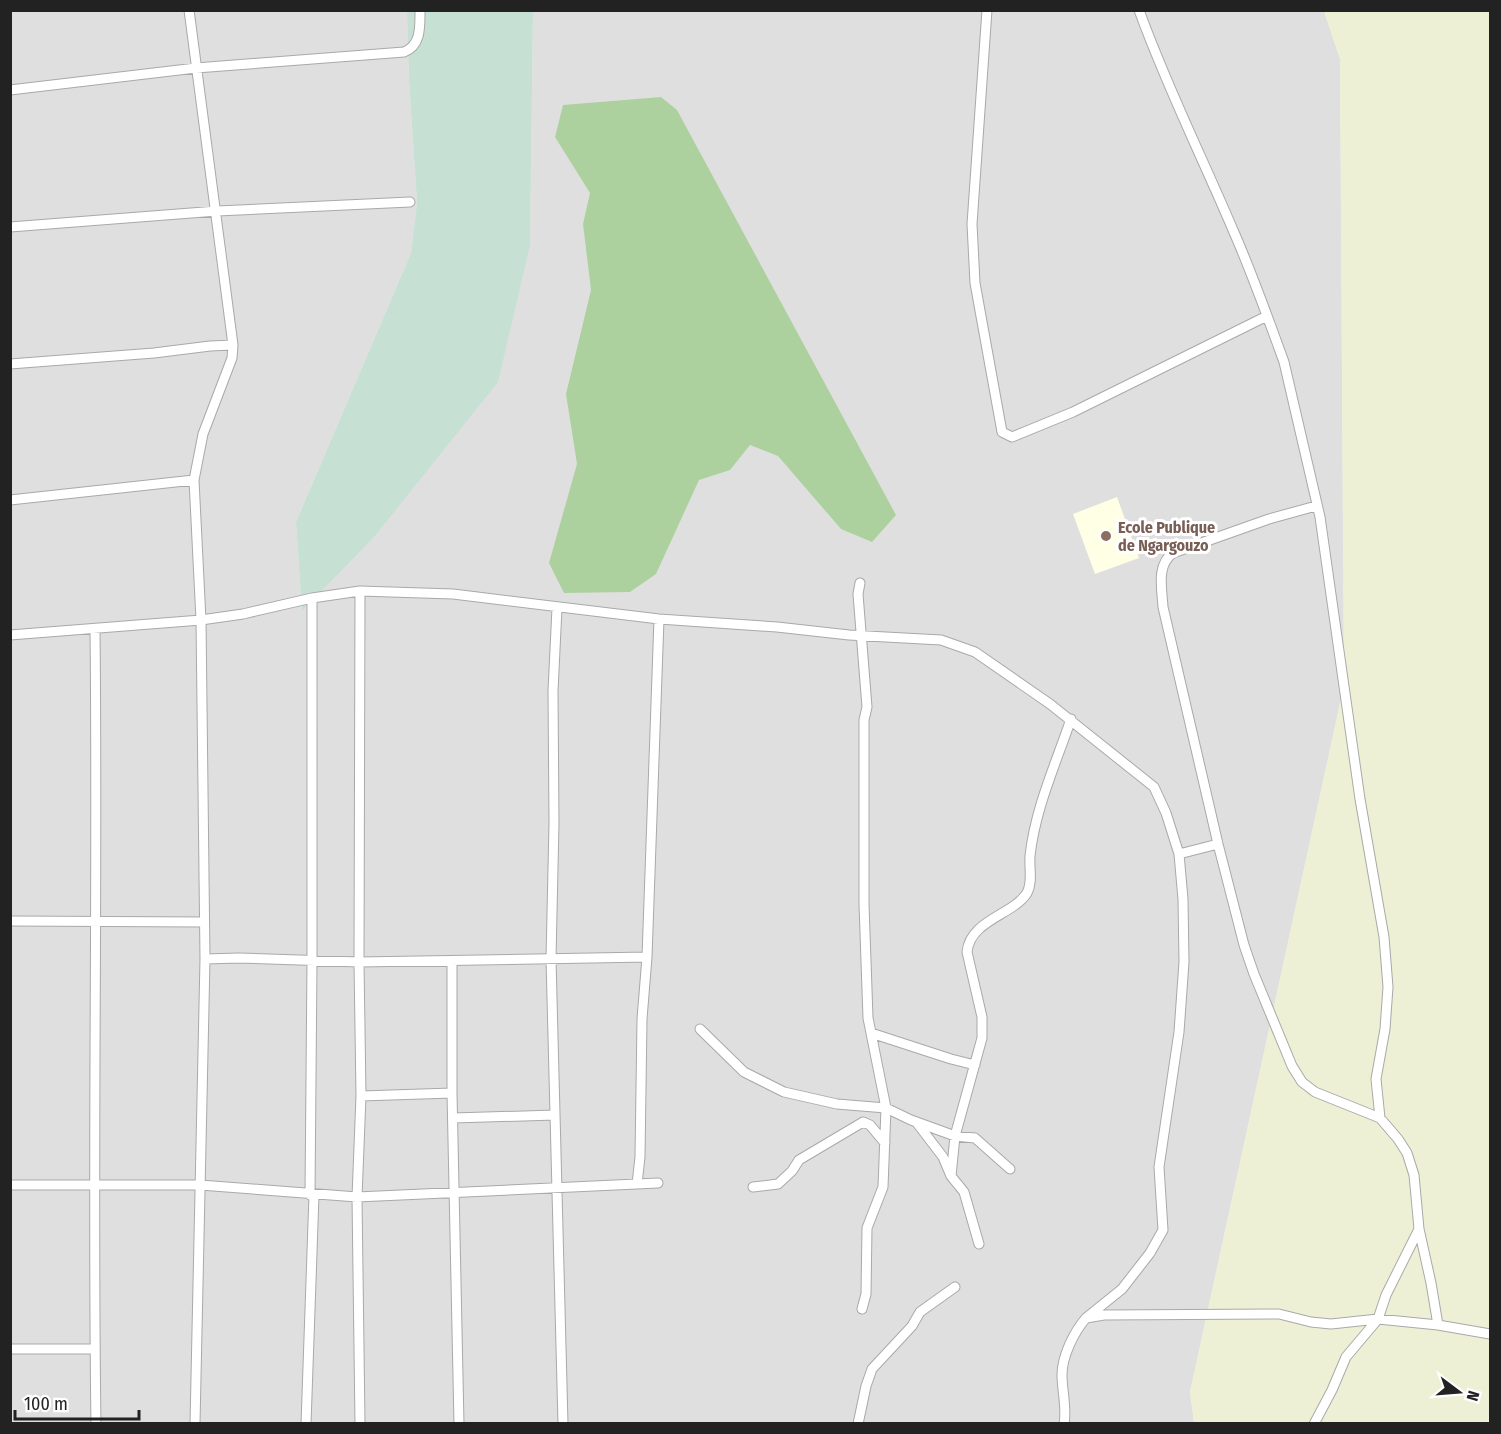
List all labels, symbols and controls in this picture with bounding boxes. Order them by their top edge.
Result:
place label: Ecole Publique de Ngargouzo [1118,518,1215,555]
marker: Ecole Publique de Ngargouzo [1099,529,1113,543]
north arrow [1429,1362,1489,1422]
scale bar [15,1383,140,1421]
text: N [1462,1389,1483,1403]
text: 100 m [24,1393,68,1415]

